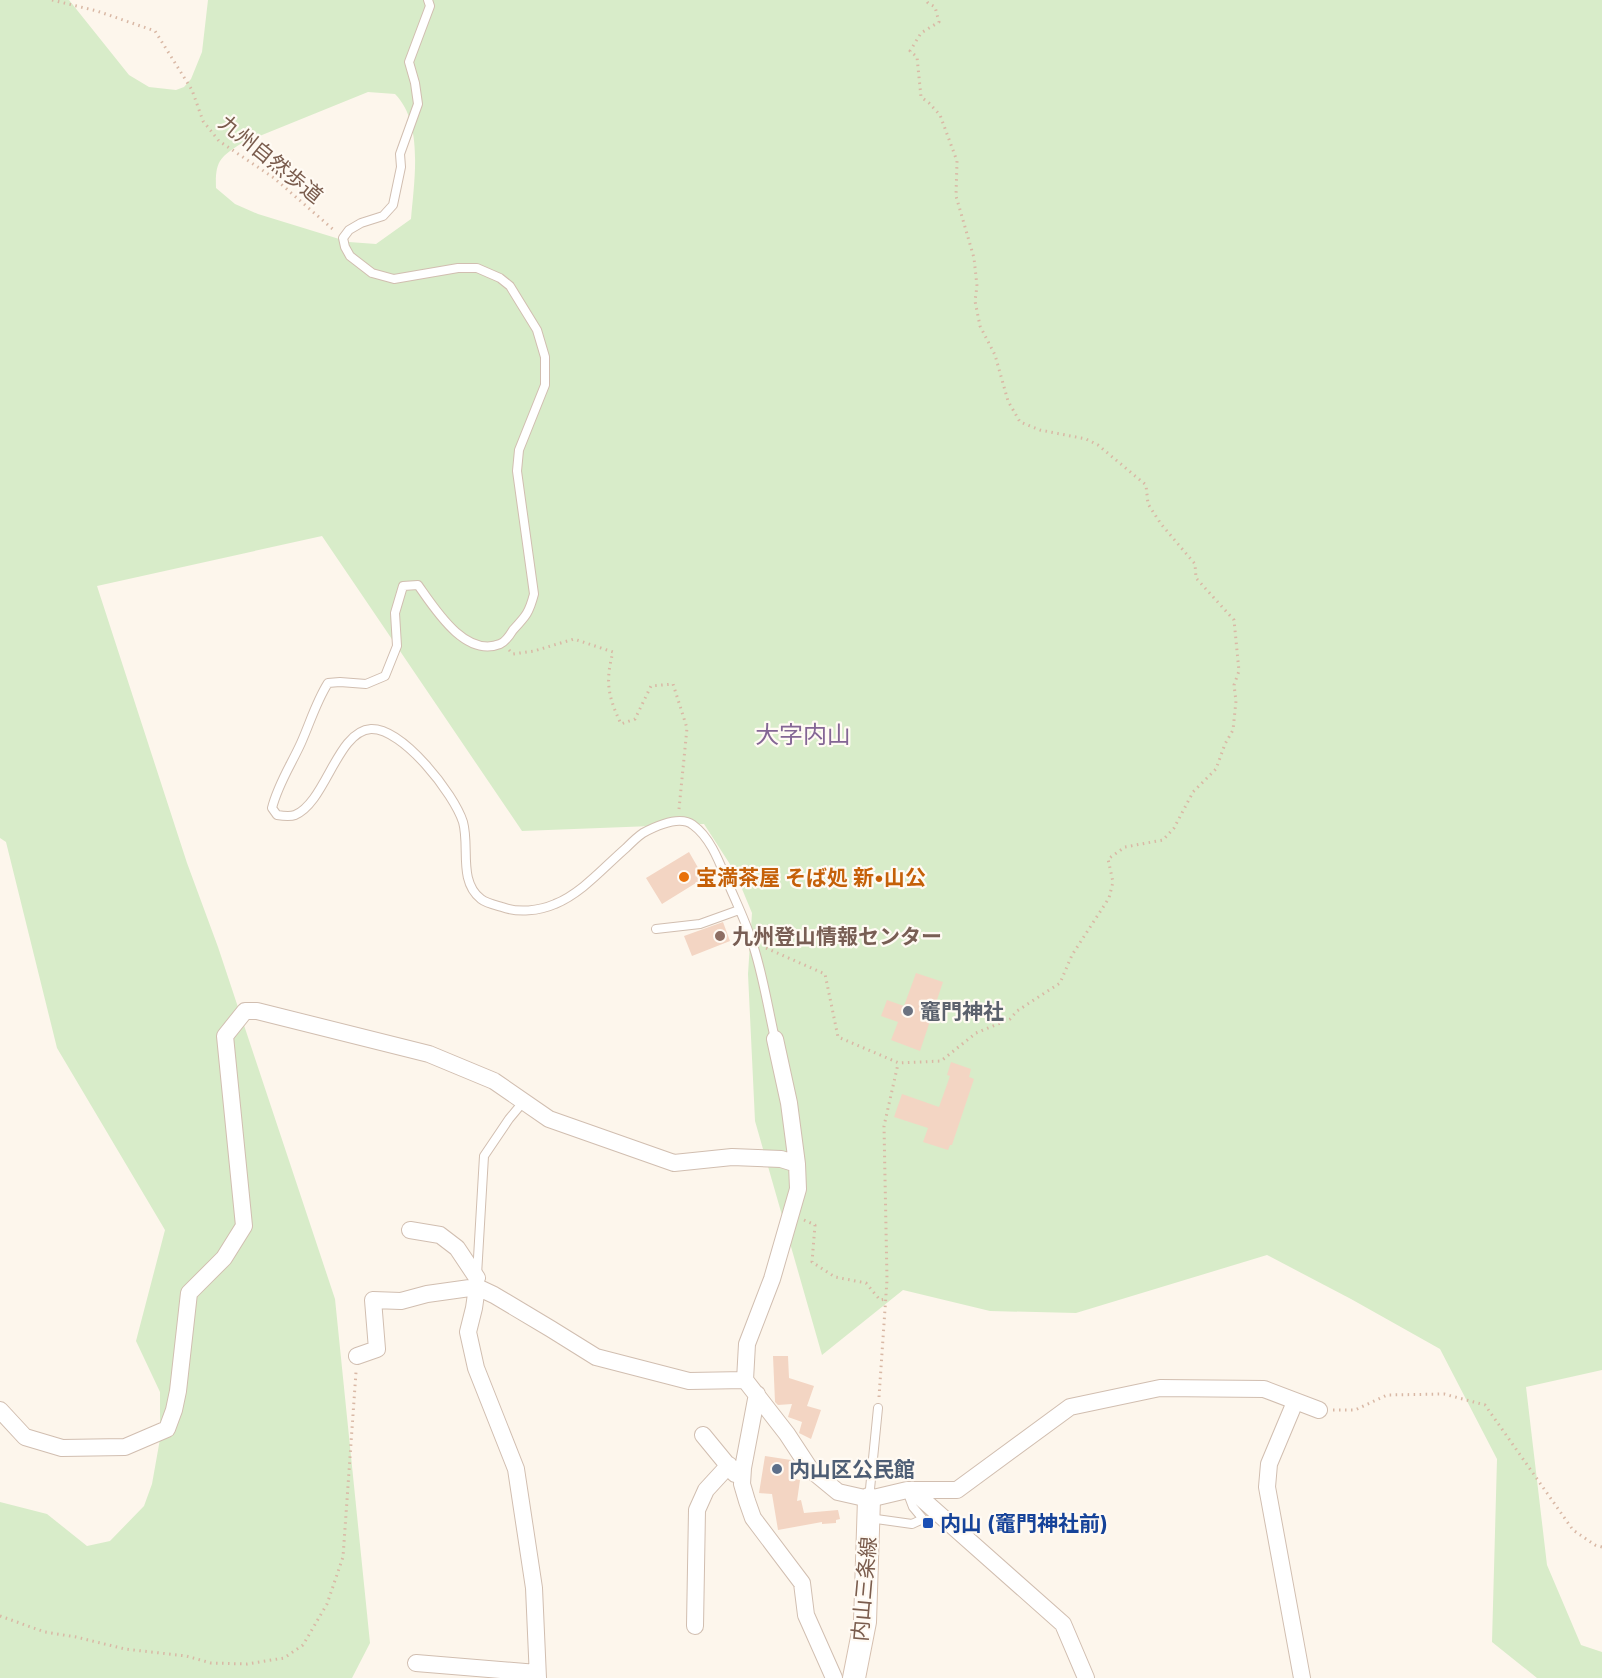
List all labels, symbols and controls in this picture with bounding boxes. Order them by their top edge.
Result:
street label: 九州自然歩道 [214,110,328,208]
district label: 大字内山 [755,720,851,749]
place label: 宝満茶屋 そば処 新•山公 [696,865,926,890]
marker: 宝満茶屋 そば処 新•山公 [677,870,691,884]
place label: 九州登山情報センター [732,924,942,949]
marker: 九州登山情報センター [713,929,727,943]
place label: 竈門神社 [920,999,1004,1024]
marker: 竈門神社 [901,1004,915,1018]
place label: 内山区公民館 [789,1457,915,1482]
marker: 内山区公民館 [770,1462,784,1476]
place label: 内山 (竈門神社前) [940,1511,1108,1536]
marker: 内山 (竈門神社前) [921,1516,935,1530]
street label: 内山三条線 [847,1536,881,1642]

